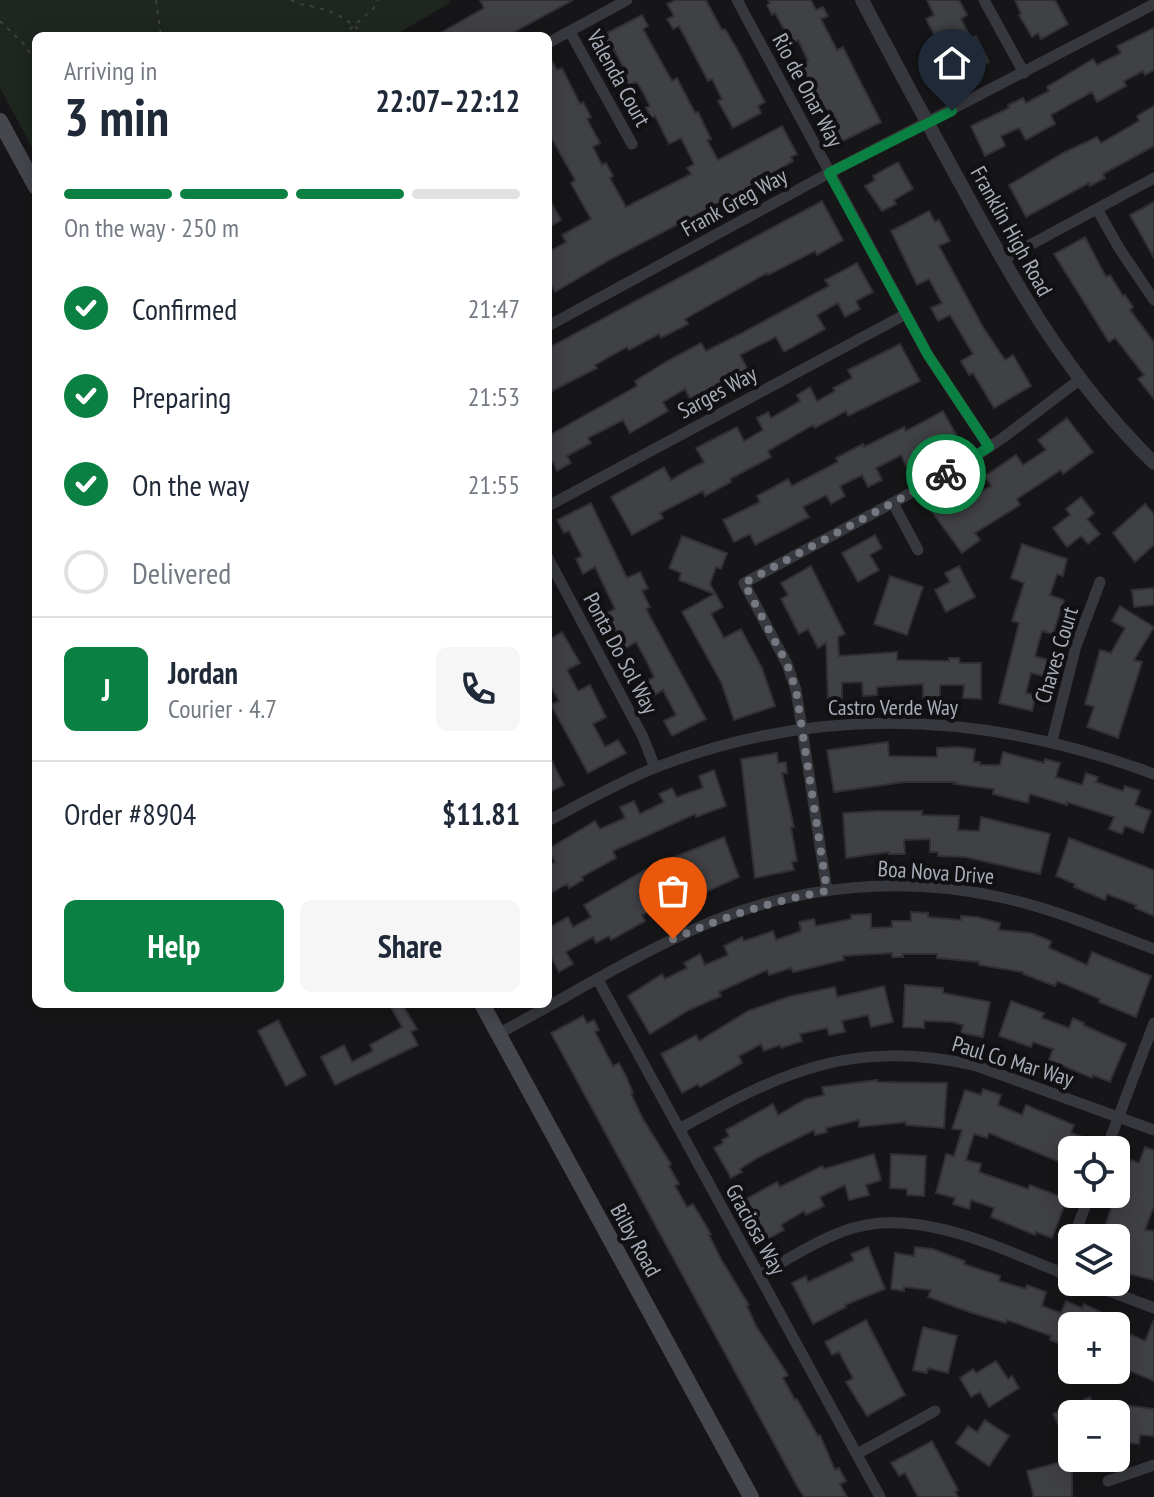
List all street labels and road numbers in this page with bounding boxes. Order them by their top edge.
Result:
street label: Valenda Court [581,24,657,131]
street label: Rio de Onar Way [766,28,850,152]
street label: Frank Greg Way [676,161,793,243]
street label: Franklin High Road [965,161,1059,301]
street label: Sarges Way [673,359,762,424]
street label: Ponta Do Sol Way [577,588,665,719]
street label: Chaves Court [1028,603,1084,707]
street label: Castro Verde Way [828,693,959,721]
street label: Boa Nova Drive [877,854,995,890]
street label: Paul Co Mar Way [949,1029,1078,1093]
street label: Graciosa Way [720,1179,793,1280]
street label: Bilby Road [605,1198,667,1282]

